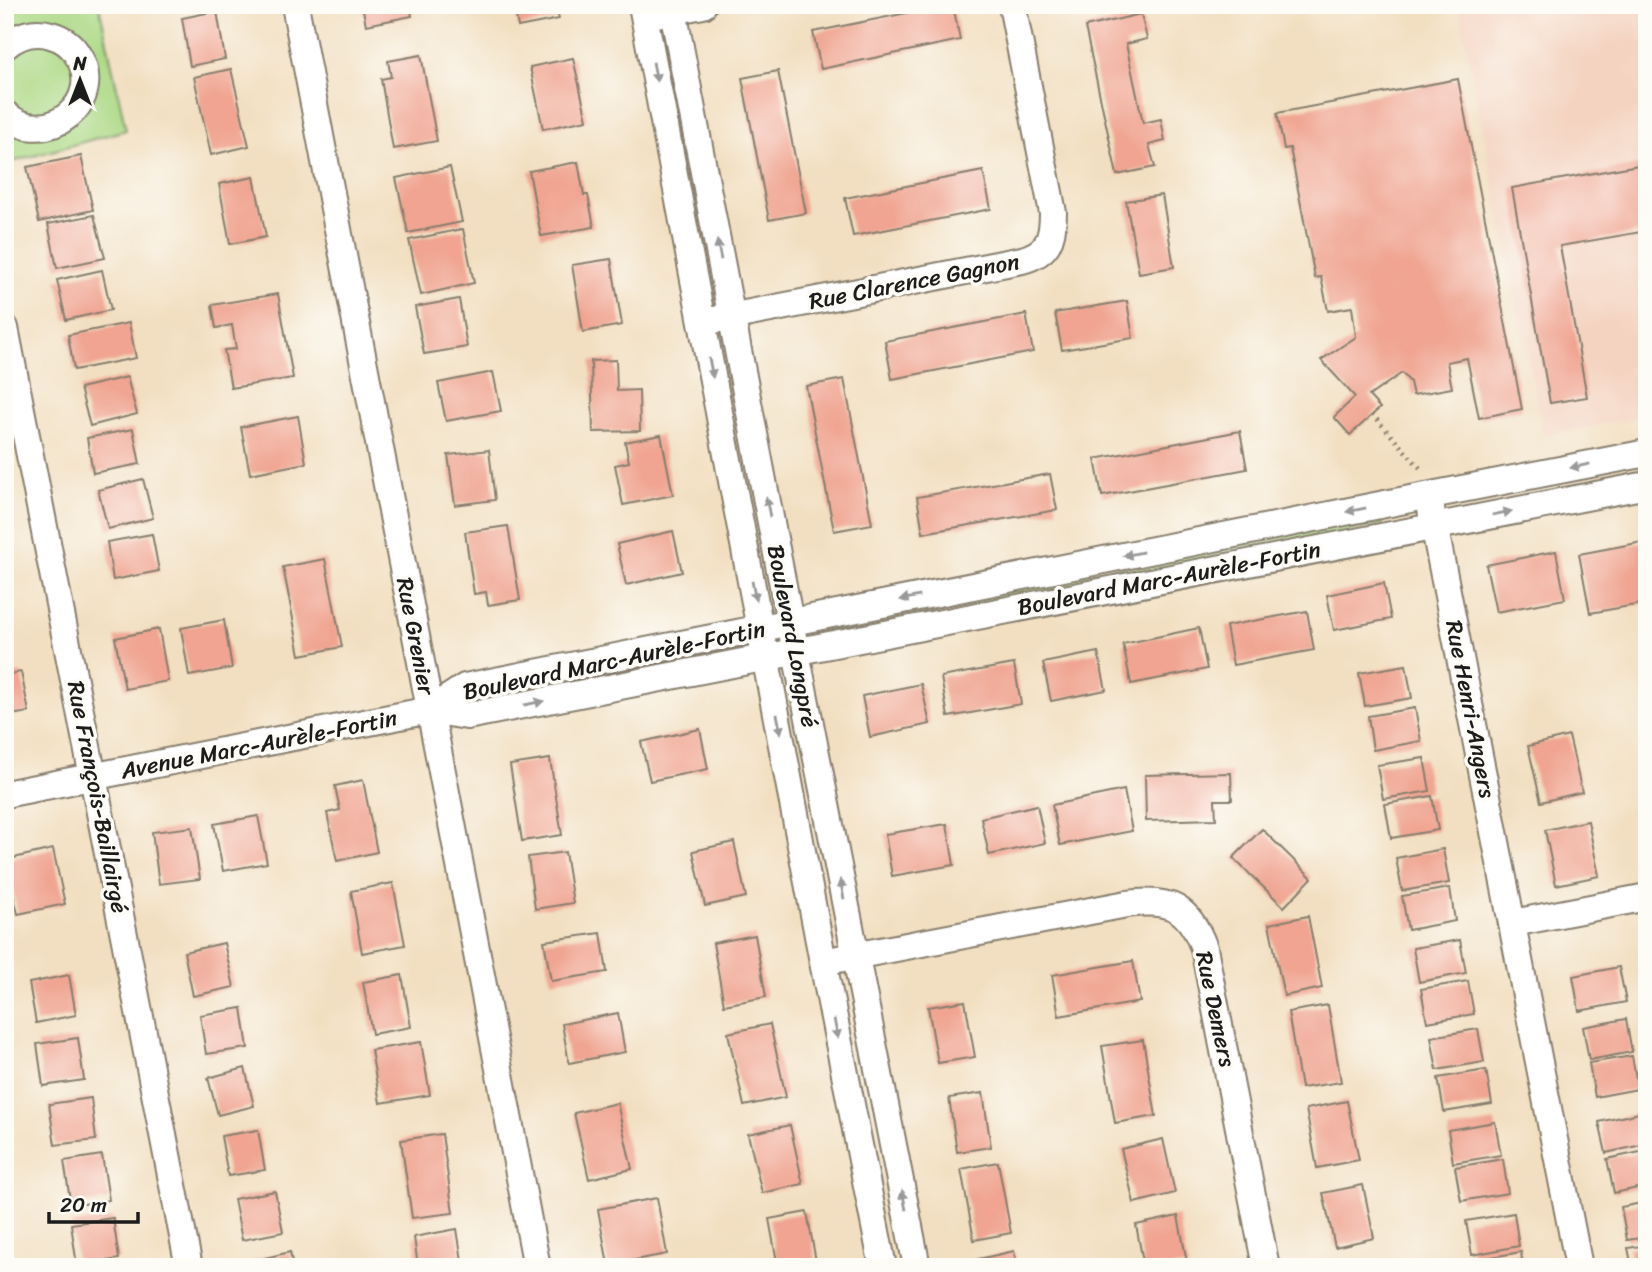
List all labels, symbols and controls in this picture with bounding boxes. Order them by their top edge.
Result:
north arrow [46,46,116,116]
text: N [72,47,87,80]
one-way arrow [649,61,660,83]
one-way arrow [713,239,724,261]
street label: Rue Clarence Gagnon [805,241,1023,322]
one-way arrow [705,357,716,379]
one-way arrow [1569,461,1591,472]
one-way arrow [762,496,773,518]
one-way arrow [1345,504,1367,515]
one-way arrow [1491,507,1513,518]
street label: Boulevard Marc-Aurèle-Fortin [1014,529,1324,628]
street label: Boulevard Longpré [755,541,830,731]
one-way arrow [1122,549,1144,560]
street label: Rue Grenier [384,574,447,700]
one-way arrow [748,580,759,602]
one-way arrow [899,593,921,604]
street label: Boulevard Marc-Aurèle-Fortin [459,608,769,713]
street label: Rue Henri-Angers [1433,617,1508,802]
street label: Rue François-Baillairgé [55,677,140,917]
street label: Avenue Marc-Aurèle-Fortin [116,697,401,792]
one-way arrow [523,697,545,708]
one-way arrow [773,713,784,735]
one-way arrow [837,878,848,900]
street label: Rue Demers [1183,947,1248,1071]
one-way arrow [831,1018,842,1040]
scale bar [49,1181,138,1225]
text: 20 m [60,1186,107,1224]
one-way arrow [898,1189,909,1211]

